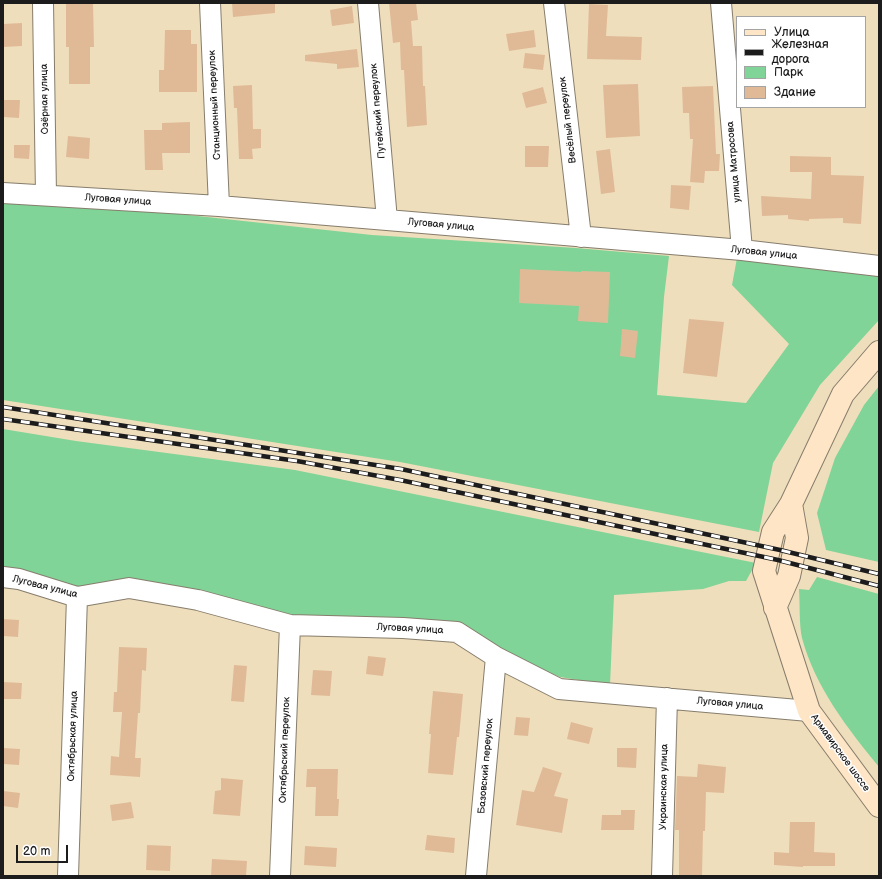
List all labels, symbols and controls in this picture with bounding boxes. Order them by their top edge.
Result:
legend [736,16,866,108]
text: Улица [774,25,810,40]
text: Железная дорога [772,37,829,67]
street label: Станционный переулок [206,50,224,160]
street label: Путейский переулок [368,63,388,159]
street label: Озёрная улица [38,64,52,134]
text: Парк [774,65,803,80]
street label: Весёлый переулок [557,76,579,164]
text: Здание [774,85,816,100]
street label: улица Матросова [724,121,744,203]
street label: Луговая улица [84,192,152,208]
street label: Луговая улица [407,216,475,234]
street label: Луговая улица [730,244,798,262]
street label: Луговая улица [11,573,79,601]
street label: Луговая улица [376,621,444,637]
street label: Октябрьская улица [65,690,81,782]
street label: Луговая улица [696,695,764,713]
street label: Октябрьский переулок [277,697,293,803]
street label: Армавирское шоссе [808,712,872,794]
street label: Базовский переулок [476,718,496,814]
street label: Украинская улица [657,744,671,830]
scale bar [18,837,70,863]
text: 20 m [23,844,50,859]

